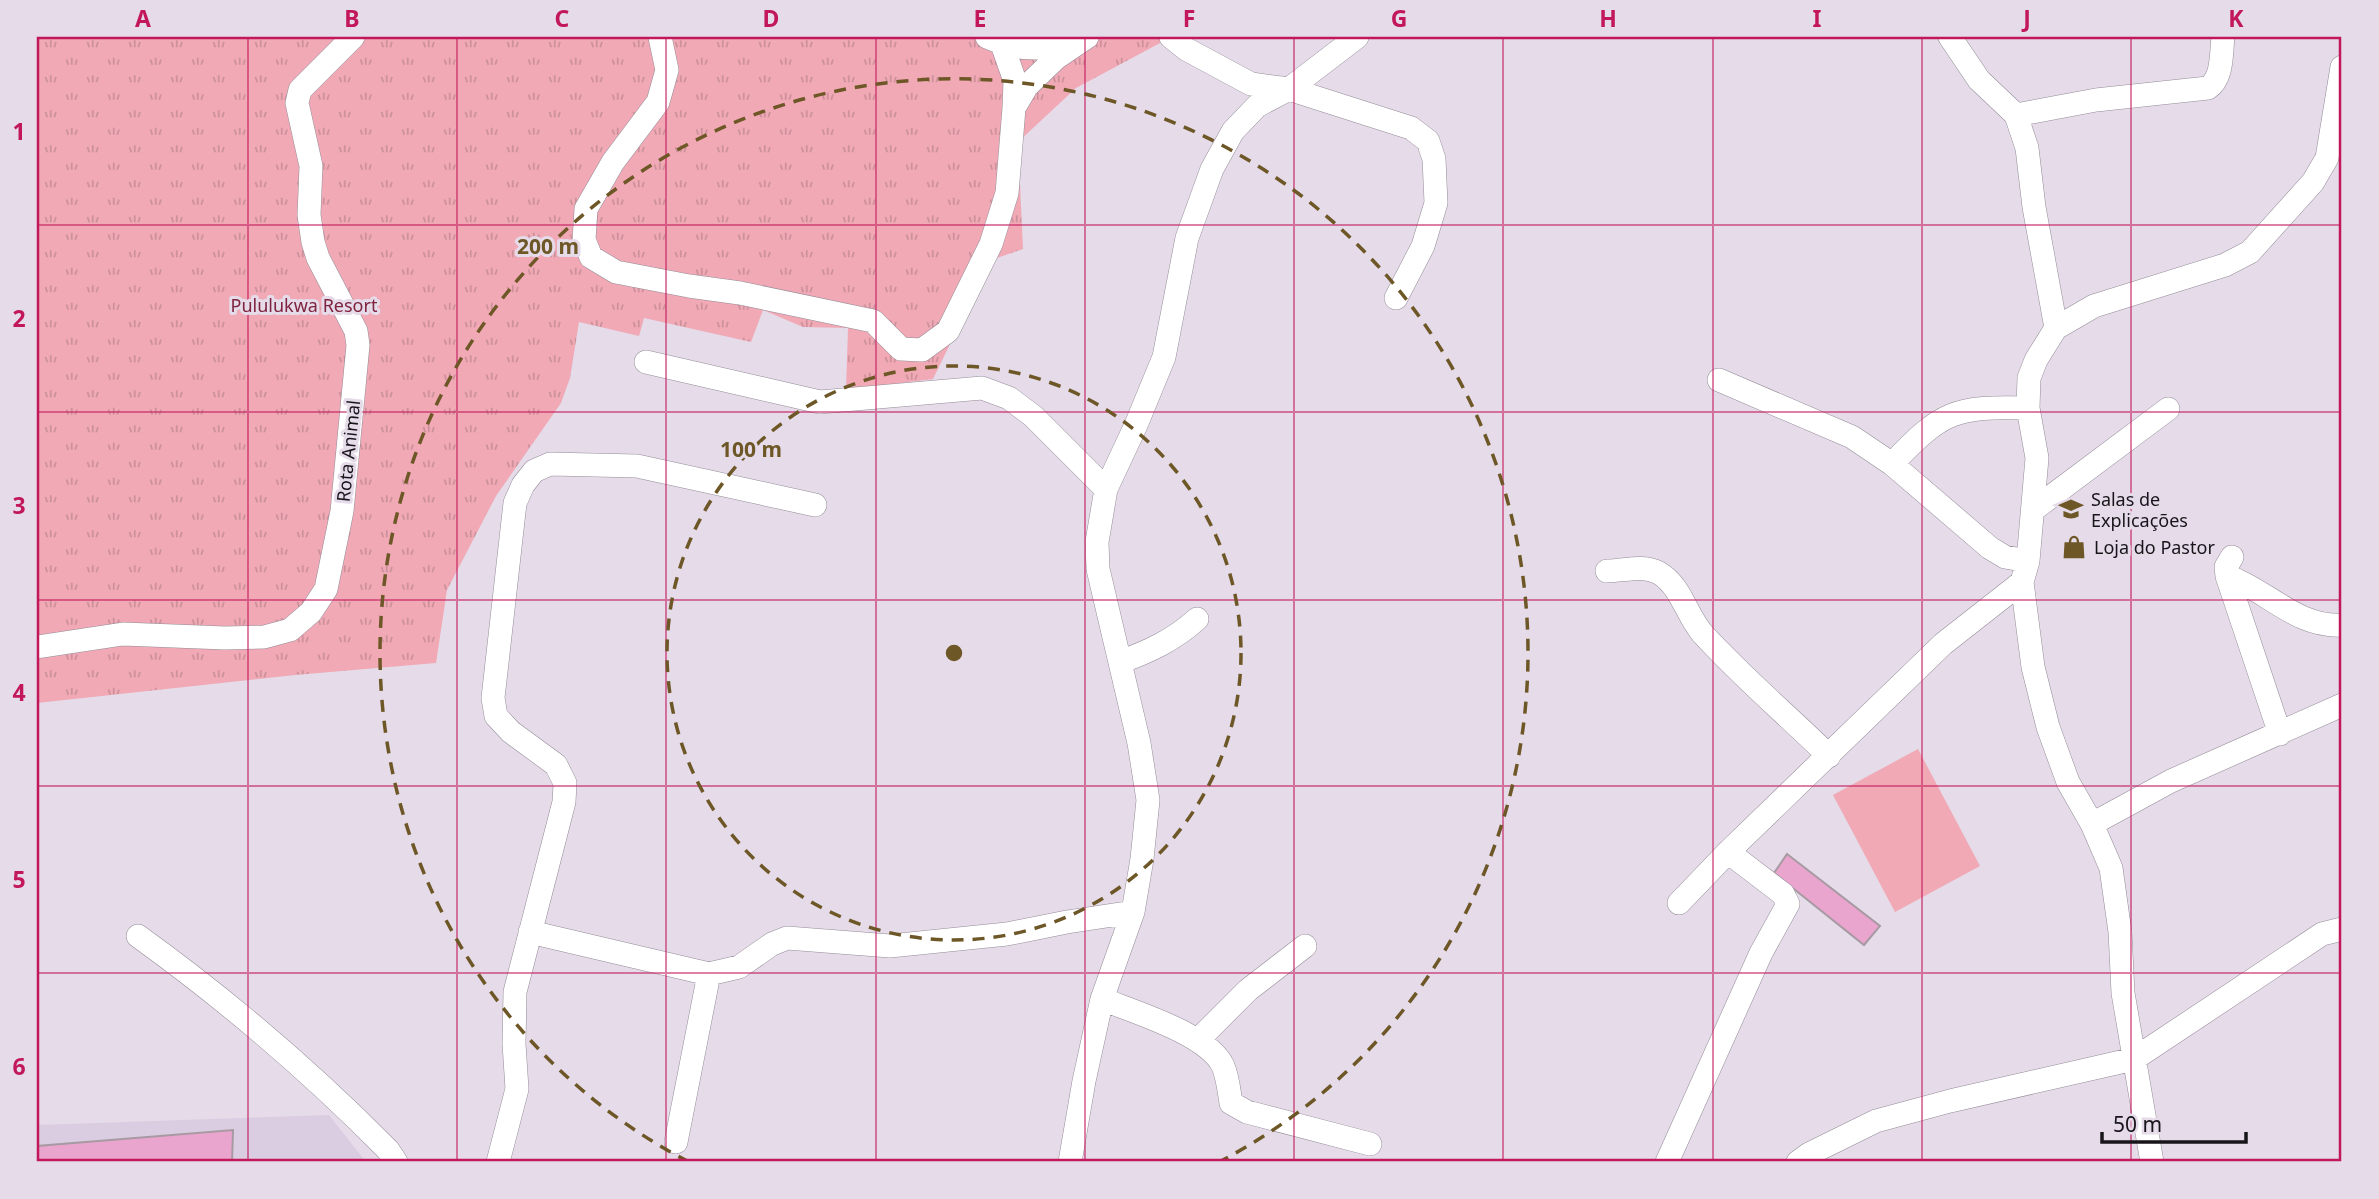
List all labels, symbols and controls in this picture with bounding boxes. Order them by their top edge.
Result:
text: A [135,2,151,34]
text: B [344,2,360,34]
text: C [555,2,570,34]
text: D [763,2,779,34]
text: E [974,2,986,34]
text: F [1183,2,1195,34]
text: G [1391,2,1407,34]
text: H [1599,2,1617,34]
text: I [1813,2,1822,34]
text: J [2021,2,2031,34]
text: K [2228,2,2244,34]
text: 1 [12,115,26,147]
text: 200 m [517,232,579,260]
park label: Pululukwa Resort [231,293,378,317]
text: 2 [12,302,26,334]
street label: Rota Animal [331,399,365,503]
text: 100 m [720,435,782,463]
place label: Salas de Explicações [2091,487,2188,532]
text: 3 [12,489,26,521]
school or university icon: Salas de Explicações [2057,495,2085,523]
shop icon: Loja do Pastor [2060,533,2088,561]
place label: Loja do Pastor [2094,535,2215,559]
centre of rings [942,641,966,665]
text: 4 [12,676,26,708]
text: 5 [12,863,26,895]
text: 6 [12,1050,26,1082]
scale bar [2102,1101,2246,1145]
text: 50 m [2113,1110,2162,1138]

